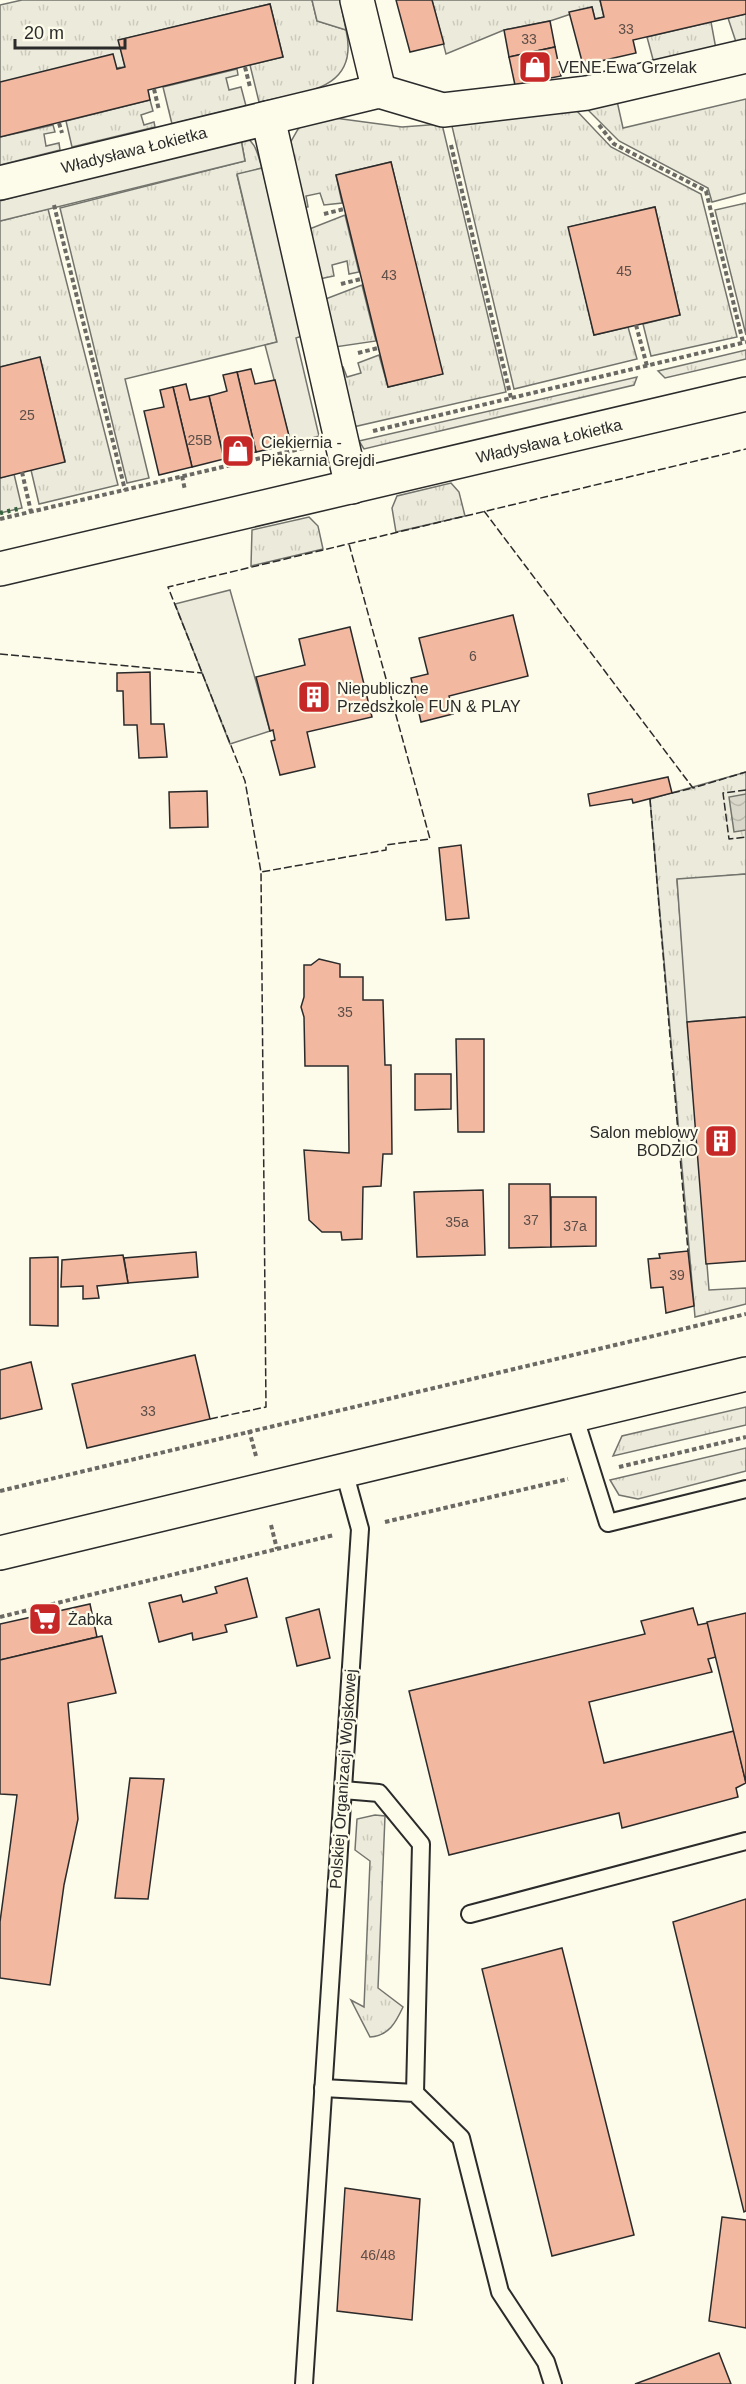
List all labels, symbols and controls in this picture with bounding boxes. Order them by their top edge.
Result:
scale bar [15,12,124,50]
house number: 33 [618,21,634,37]
text: 20 m [24,23,64,43]
house number: 33 [521,31,537,47]
shop icon: VENE Ewa Grzelak [517,49,553,85]
place label: VENE Ewa Grzelak [558,59,698,76]
street label: Władysława Łokietka [59,124,209,176]
house number: 45 [616,263,632,279]
house number: 43 [381,267,397,283]
house number: 25 [19,407,35,423]
street label: Władysława Łokietka [474,416,624,466]
house number: 25B [188,432,212,448]
shop icon: Ciekiernia - Piekarnia Grejdi [220,433,256,469]
place label: Ciekiernia - Piekarnia Grejdi [261,434,375,469]
house number: 6 [469,648,477,664]
building icon: Niepubliczne Przedszkole FUN & PLAY [296,679,332,715]
place label: Niepubliczne Przedszkole FUN & PLAY [337,680,521,715]
house number: 35 [337,1004,353,1020]
building icon: Salon meblowy BODZIO [703,1123,739,1159]
place label: Salon meblowy BODZIO [590,1124,698,1159]
house number: 37 [523,1212,539,1228]
house number: 35a [445,1214,469,1230]
house number: 37a [563,1218,587,1234]
house number: 39 [669,1267,685,1283]
house number: 33 [140,1403,156,1419]
supermarket icon: Żabka [27,1601,63,1637]
place label: Żabka [68,1610,113,1628]
street label: Polskiej Organizacji Wojskowej [327,1669,359,1889]
house number: 46/48 [360,2247,396,2263]

